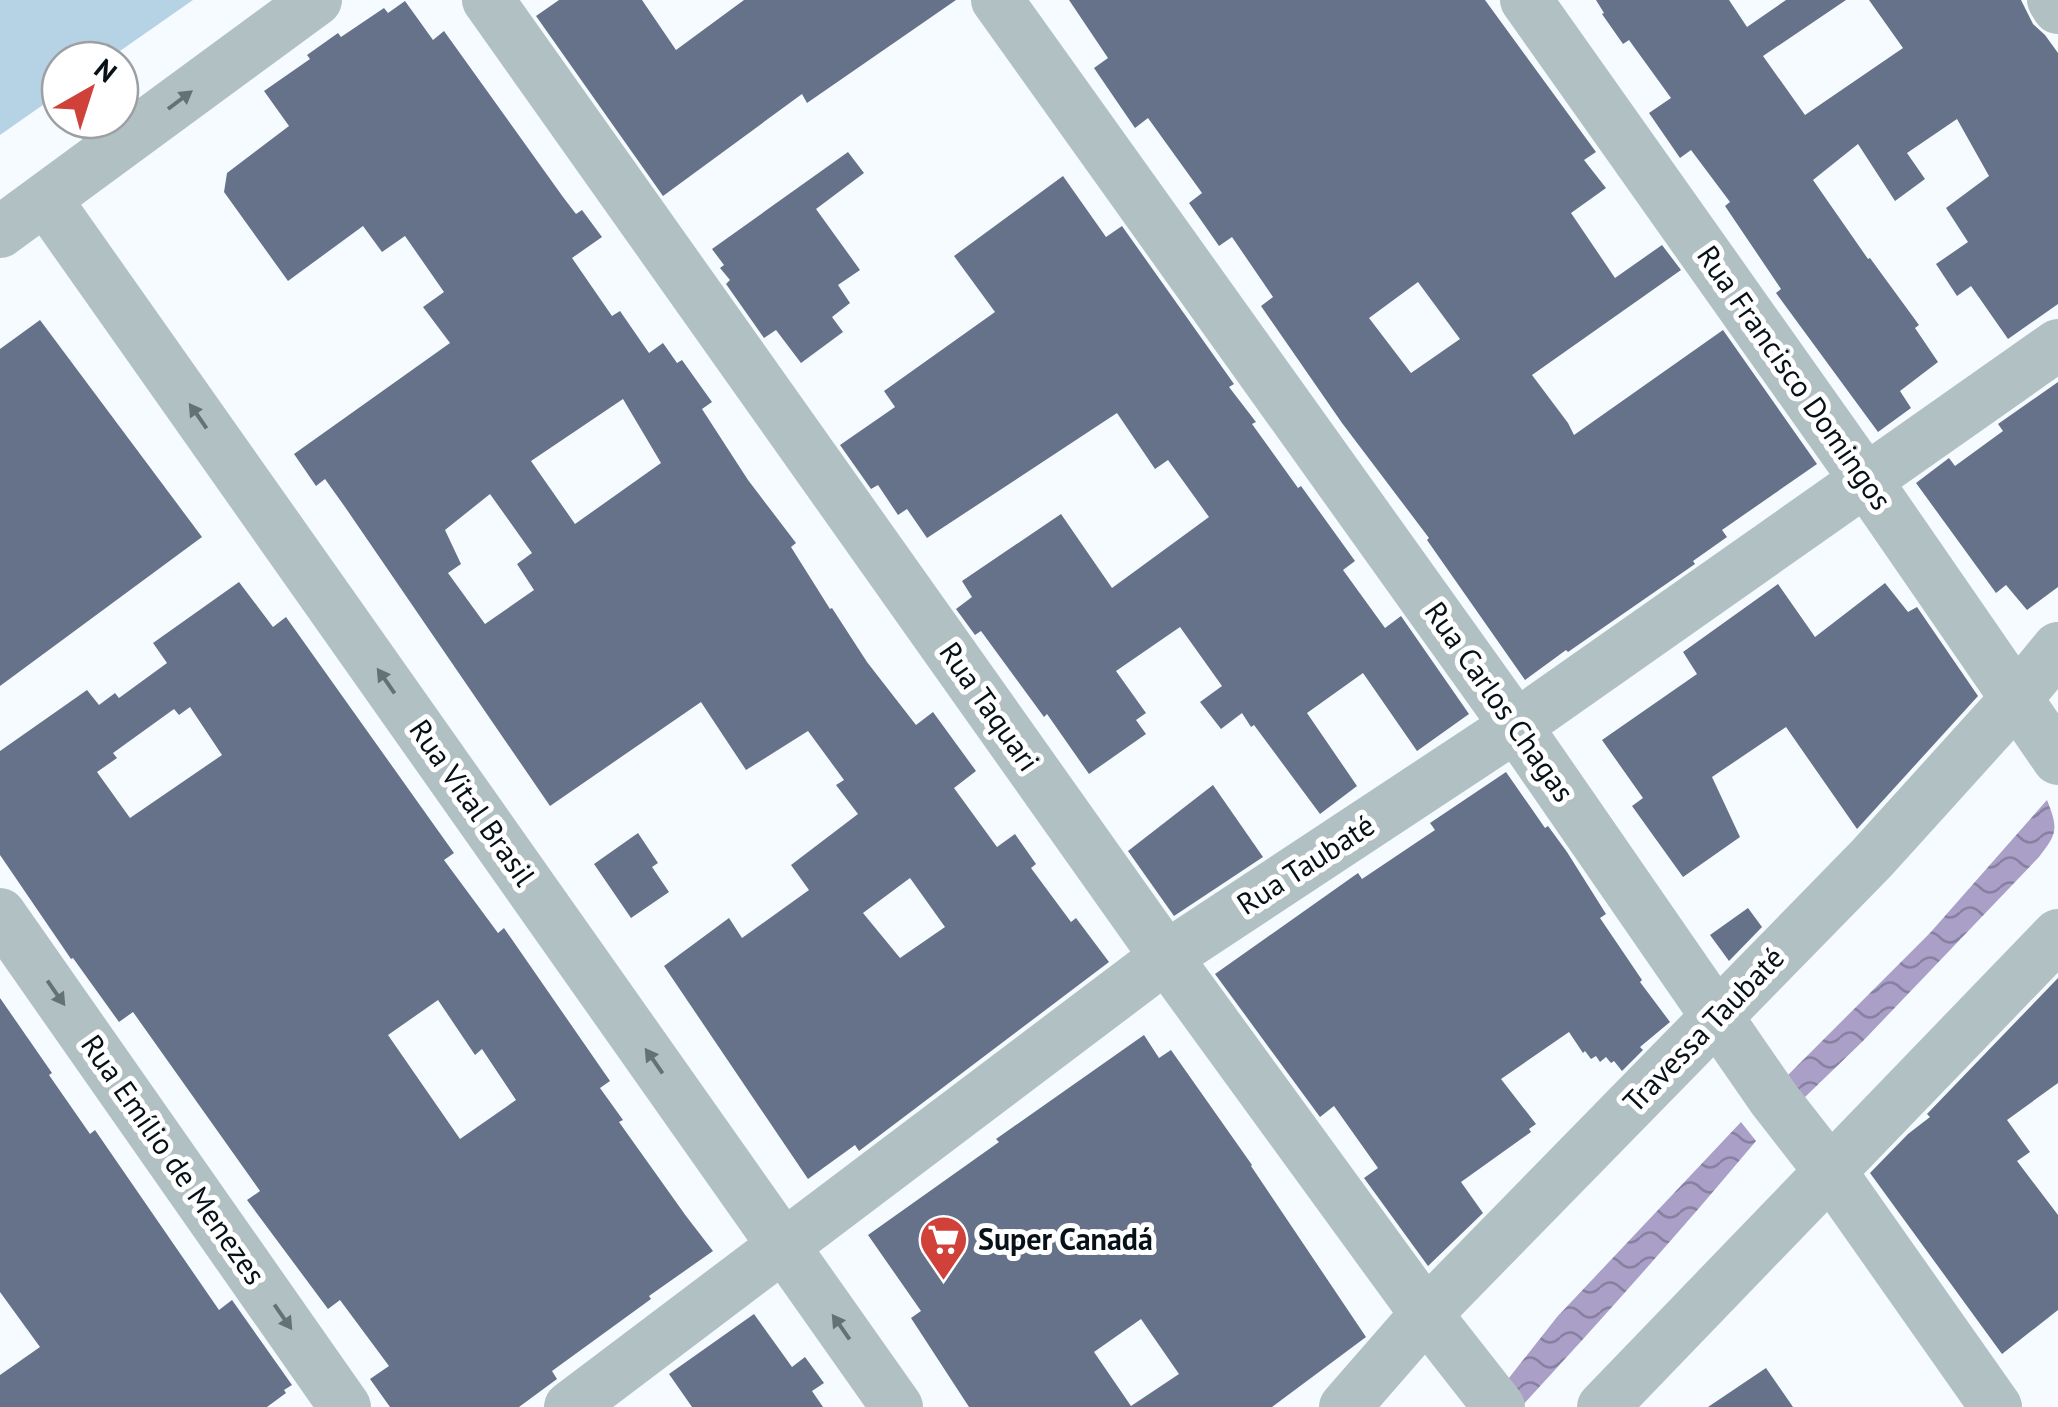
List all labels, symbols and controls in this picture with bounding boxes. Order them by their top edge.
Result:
north arrow [40,40,140,140]
text: N [87,50,125,90]
one-way arrow [167,91,194,111]
street label: Rua Francisco Domingos [1689,237,1901,517]
one-way arrow [189,403,208,429]
street label: Rua Carlos Chagas [1417,593,1584,809]
street label: Rua Taquari [931,634,1049,779]
one-way arrow [377,668,396,695]
street label: Rua Vital Brasil [401,711,545,893]
street label: Rua Taubaté [1229,805,1381,923]
street label: Travessa Taubaté [1614,938,1792,1120]
one-way arrow [46,980,65,1007]
street label: Rua Emílio de Menezes [73,1027,275,1292]
one-way arrow [645,1048,664,1075]
supermarket icon: Super Canadá [917,1214,969,1282]
place label: Super Canadá [978,1219,1153,1258]
one-way arrow [273,1303,292,1330]
one-way arrow [832,1314,851,1340]

